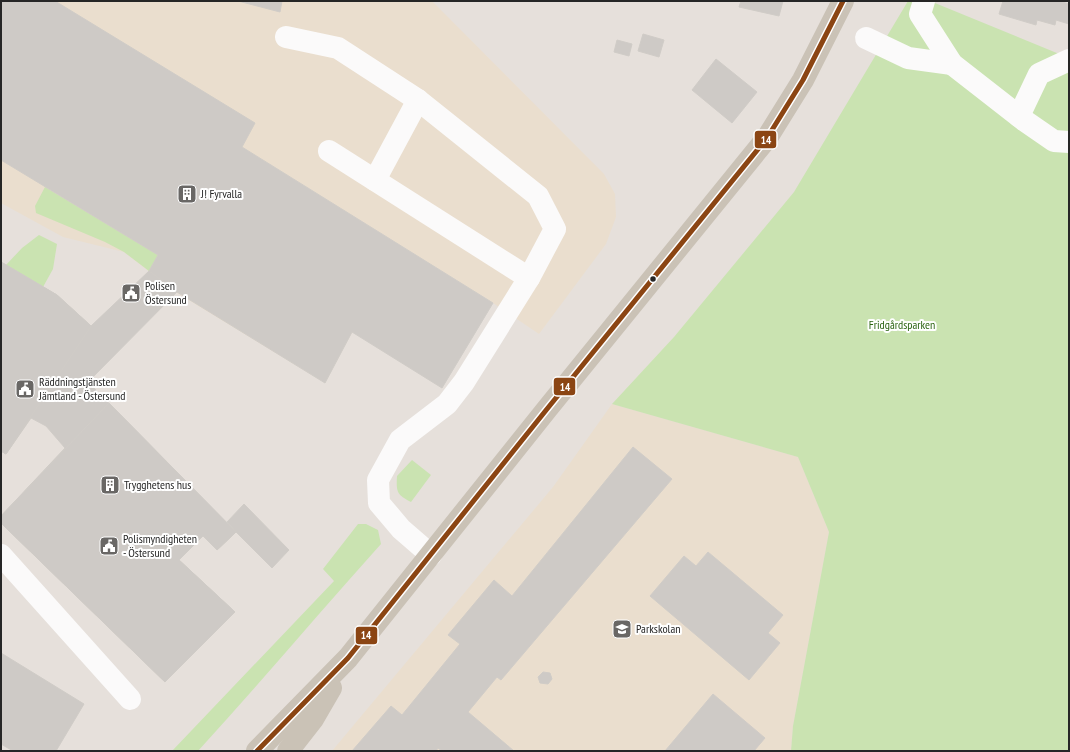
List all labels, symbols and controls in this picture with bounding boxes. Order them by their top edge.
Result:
line badge: 14 [754,130,777,149]
text: 14 [761,133,772,147]
building icon: J! Fyrvalla [176,183,198,205]
place label: J! Fyrvalla [200,186,242,201]
unlabelled marker [648,274,658,284]
place label: Polisen Östersund [145,278,187,307]
public building icon: Polisen Östersund [120,282,142,304]
park label: Fridgårdsparken [869,317,935,332]
place label: Räddningstjänsten Jämtland - Östersund [38,374,125,403]
line badge: 14 [553,377,576,396]
public building icon: Räddningstjänsten Jämtland - Östersund [14,378,36,400]
text: 14 [560,380,571,394]
building icon: Trygghetens hus [99,474,121,496]
place label: Trygghetens hus [124,477,191,492]
place label: Polismyndigheten - Östersund [123,531,197,560]
public building icon: Polismyndigheten - Östersund [98,535,120,557]
school or university icon: Parkskolan [611,618,633,640]
place label: Parkskolan [636,621,680,636]
line badge: 14 [355,626,378,645]
text: 14 [361,628,372,642]

